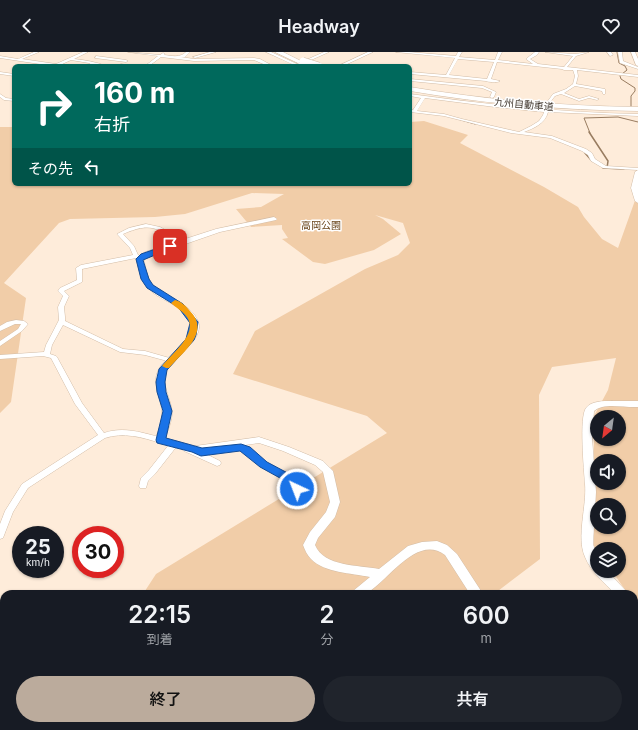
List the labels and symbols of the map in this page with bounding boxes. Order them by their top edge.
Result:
street label: 九州自動車道 [494,95,554,113]
park label: 高岡公園 [301,219,341,231]
pin [153,229,187,263]
north arrow [590,410,626,446]
position arrow [276,468,318,510]
speed limit sign: 30 [72,526,124,578]

